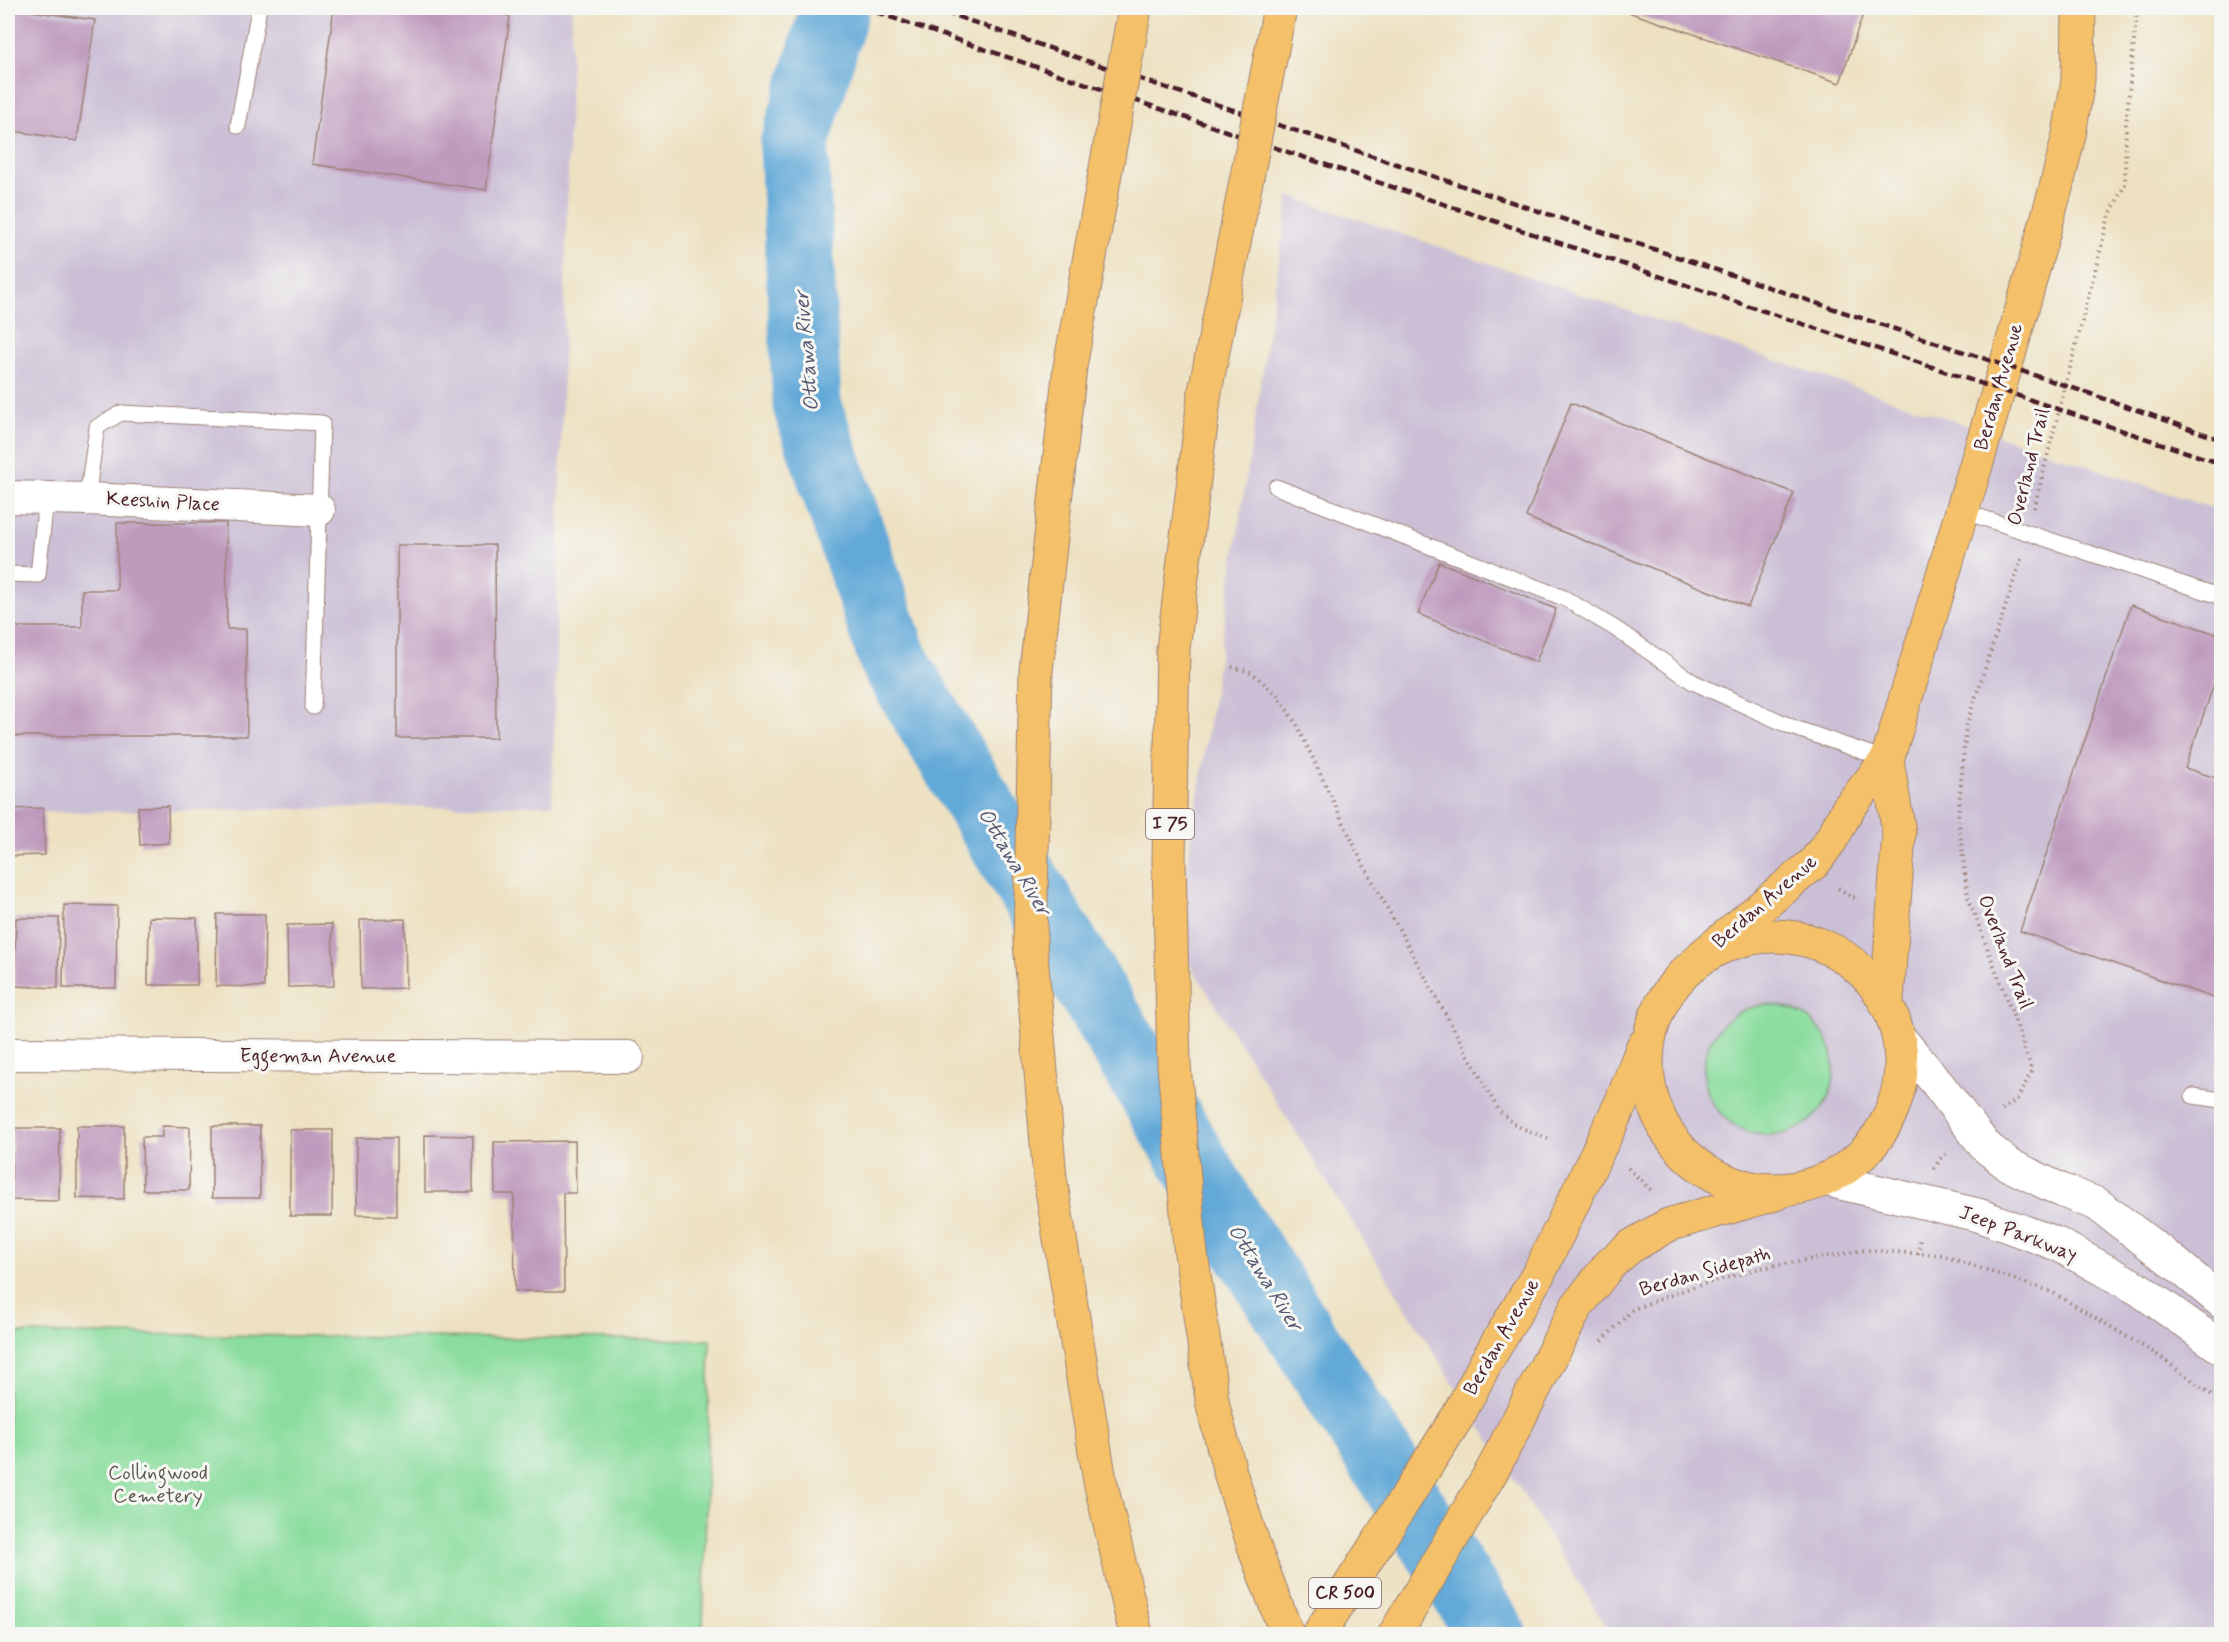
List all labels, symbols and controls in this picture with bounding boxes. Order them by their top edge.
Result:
water label: Ottawa River [788,287,826,413]
street label: Berdan Avenue [1968,320,2030,454]
street label: Overland Trail [2001,405,2057,529]
street label: Keeshin Place [106,486,220,518]
water label: Ottawa River [971,803,1058,923]
road number: I 75 [1146,809,1194,839]
street label: Berdan Avenue [1707,849,1823,955]
street label: Overland Trail [1971,891,2039,1013]
street label: Eggeman Avenue [240,1043,396,1072]
street label: Jeep Parkway [1955,1199,2081,1269]
water label: Ottawa River [1221,1219,1310,1339]
street label: Berdan Sidepath [1636,1240,1774,1304]
street label: Berdan Avenue [1458,1274,1546,1400]
park label: Collingwood Cemetery [108,1460,208,1510]
road number: CR 500 [1309,1578,1381,1608]

